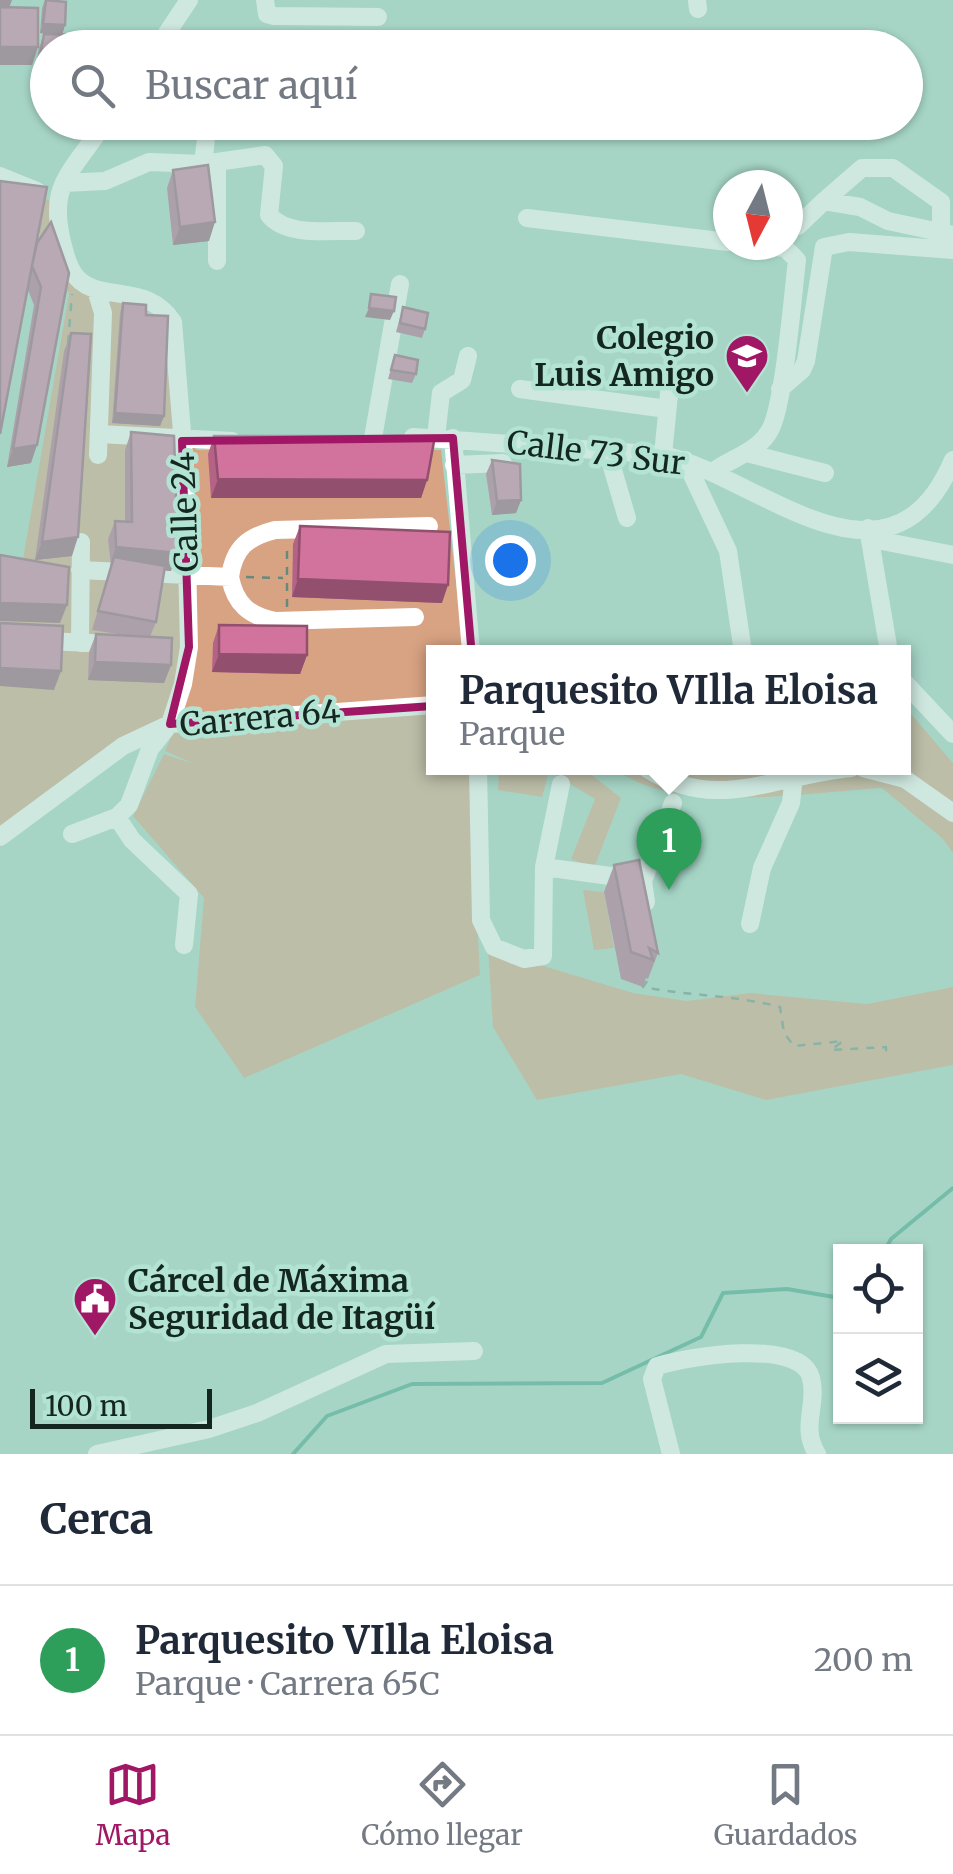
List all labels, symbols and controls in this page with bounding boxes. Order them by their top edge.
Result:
search box [30,30,923,140]
icon: search [65,58,120,113]
text: Buscar aquí [145,62,357,109]
north arrow [713,170,803,260]
place label: Colegio Luis Amigo [534,318,714,395]
school or university icon: Colegio Luis Amigo [724,333,770,394]
street label: Calle 73 Sur [505,422,687,484]
street label: Calle 24 [163,451,207,573]
your location [485,535,536,586]
popup [426,645,911,775]
text: Parquesito VIlla Eloisa [459,667,878,714]
street label: Carrera 64 [178,691,342,745]
text: Parque [459,714,565,754]
pin: 1 [636,808,702,890]
map controls [833,1244,923,1424]
button: locate [833,1244,923,1334]
place label: Cárcel de Máxima Seguridad de Itagüí [128,1261,436,1338]
public building icon: Cárcel de Máxima Seguridad de Itagüí [72,1276,118,1337]
button: layers [833,1334,923,1424]
scale bar [30,1384,212,1428]
text: 100 m [45,1388,127,1424]
text: Cerca [40,1493,153,1545]
text: Parquesito VIlla Eloisa [135,1617,554,1664]
text: 1 [65,1640,80,1680]
text: 200 m [814,1640,913,1680]
text: Parque · Carrera 65C [135,1664,440,1704]
tab: Mapa [95,1757,170,1853]
tab: Cómo llegar [361,1757,523,1853]
tab: Guardados [714,1757,858,1853]

